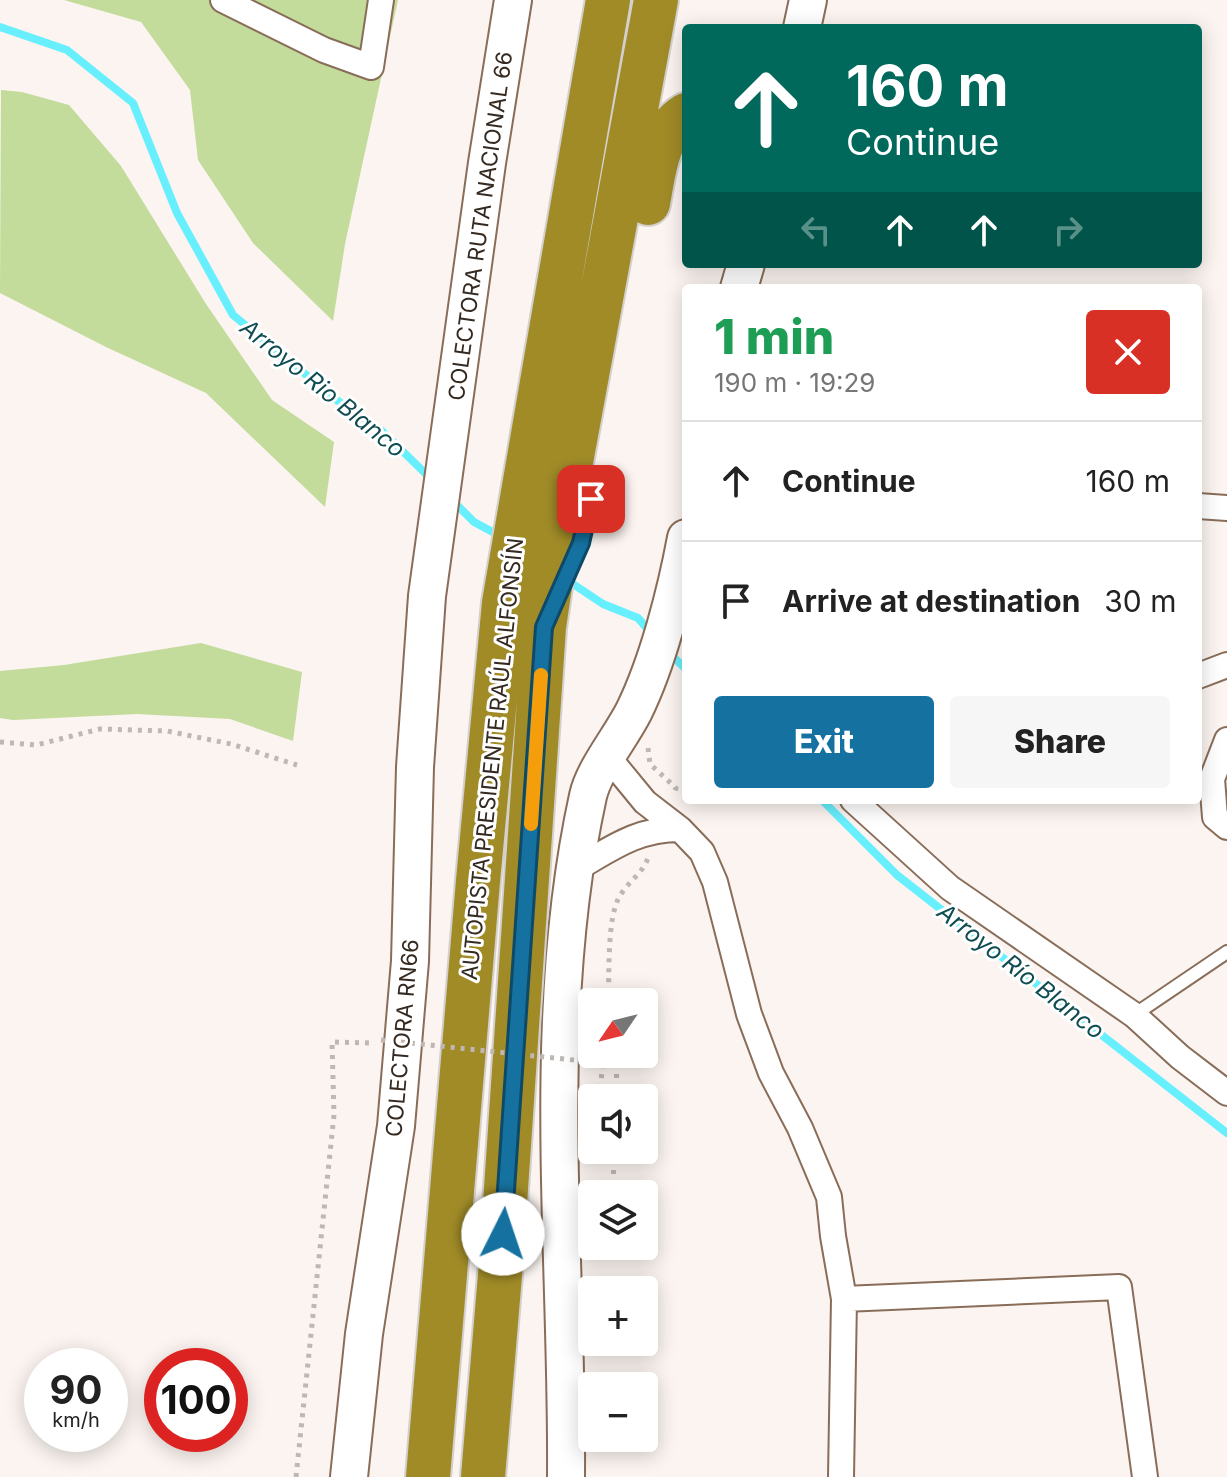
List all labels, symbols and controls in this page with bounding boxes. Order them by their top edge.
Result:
street label: COLECTORA RUTA NACIONAL 66 [443,50,517,402]
text: 160 m [846,52,1009,120]
icon: ahead [714,56,818,160]
text: Continue [846,120,999,164]
icon: left [794,208,838,252]
icon: ahead [878,208,922,252]
icon: ahead [962,208,1006,252]
icon: right [1046,208,1090,252]
text: 1 min [714,307,834,366]
button: close [1086,310,1170,394]
water label: Arroyo Rio Blanco [234,312,411,463]
text: 190 m · 19:29 [714,367,875,398]
icon: ahead [714,459,758,503]
text: Continue [782,463,916,499]
text: 160 m [1086,463,1170,499]
pin [557,465,625,533]
icon: arrive [569,477,613,521]
street label: AUTOPISTA PRESIDENTE RAÚL ALFONSÍN [456,537,528,981]
icon: arrive [714,579,758,623]
text: Arrive at destination [782,583,1080,619]
text: 30 m [1104,583,1177,619]
button: Exit [714,696,934,788]
button: Share [950,696,1170,788]
water label: Arroyo Río Blanco [931,896,1110,1045]
street label: COLECTORA RN66 [380,938,424,1138]
north arrow [578,988,658,1068]
map controls [578,988,658,1452]
button: sound [578,1084,658,1164]
button: layers [578,1180,658,1260]
position arrow [461,1192,545,1276]
button: + [578,1276,658,1356]
speed limit sign: 100 [144,1348,248,1452]
text: 90 [50,1365,102,1414]
button: − [578,1372,658,1452]
text: km/h [52,1408,100,1432]

